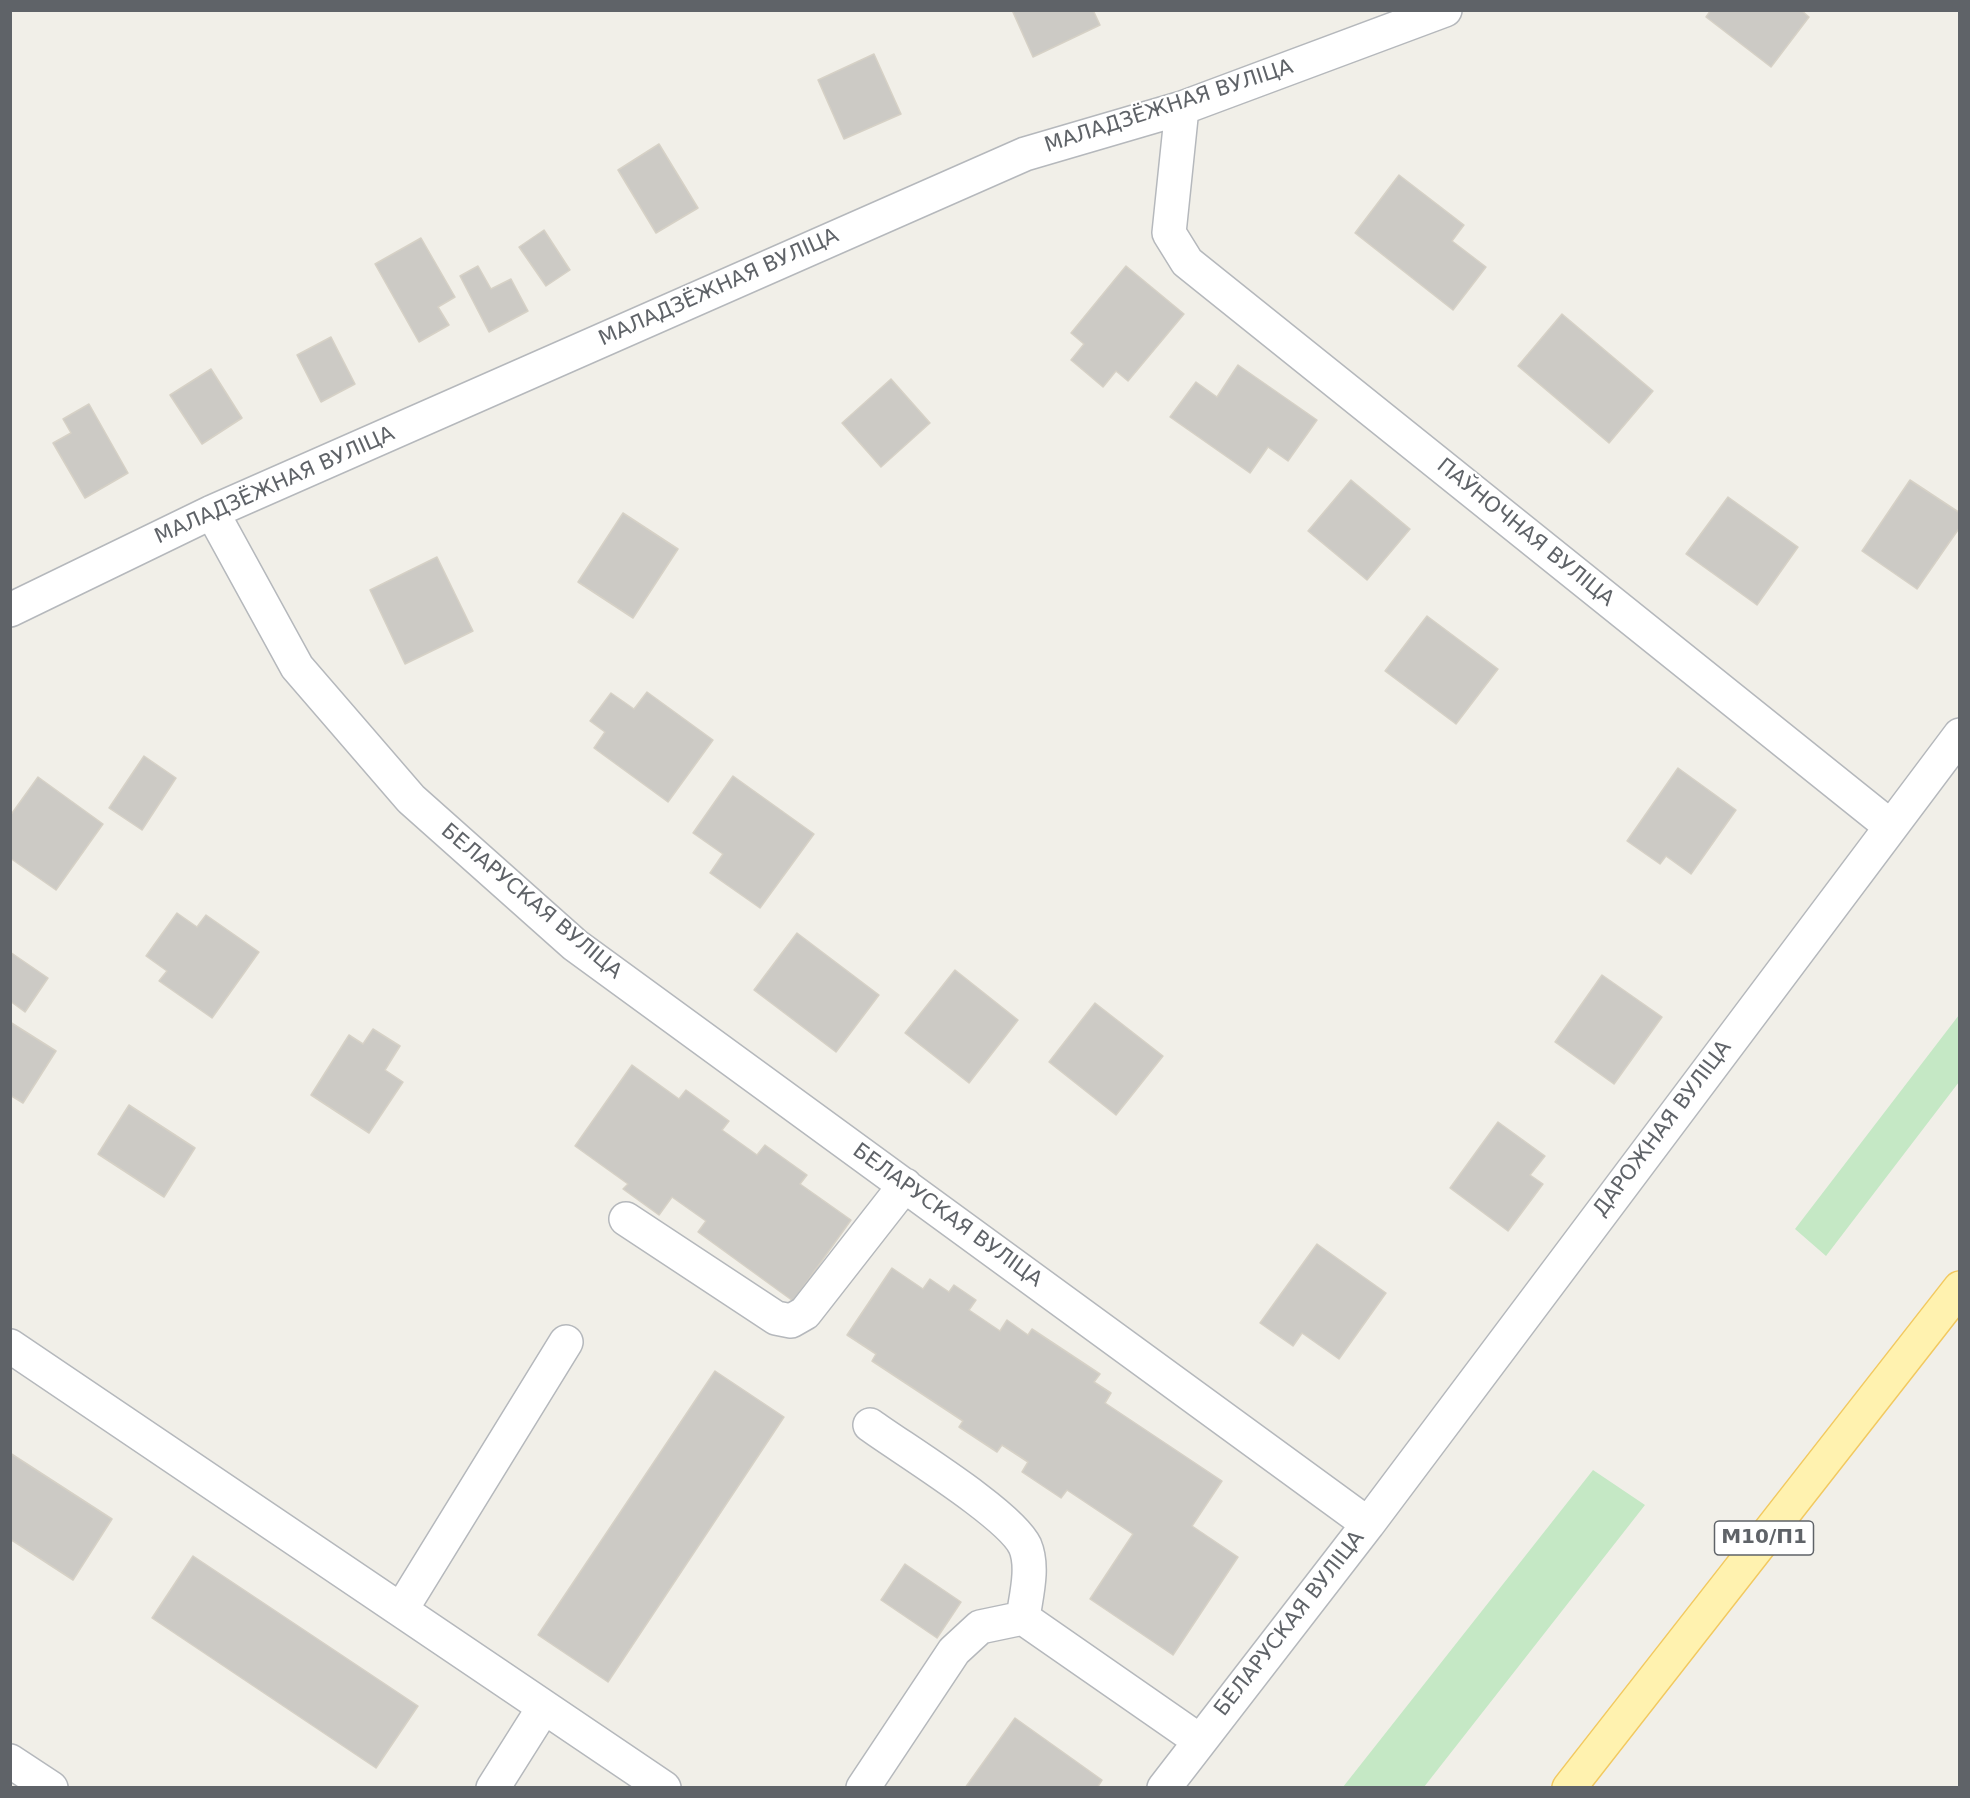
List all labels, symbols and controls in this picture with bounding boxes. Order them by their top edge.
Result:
street label: МАЛАДЗЁЖНАЯ ВУЛІЦА [1042,55,1296,159]
street label: МАЛАДЗЁЖНАЯ ВУЛІЦА [595,224,843,352]
street label: МАЛАДЗЁЖНАЯ ВУЛІЦА [151,422,399,550]
street label: ПАЎНОЧНАЯ ВУЛІЦА [1431,454,1619,612]
street label: БЕЛАРУСКАЯ ВУЛІЦА [435,819,627,985]
street label: ДАРОЖНАЯ ВУЛІЦА [1589,1036,1737,1222]
street label: БЕЛАРУСКАЯ ВУЛІЦА [847,1139,1047,1293]
road number: М10/П1 [1714,1521,1814,1555]
street label: БЕЛАРУСКАЯ ВУЛІЦА [1210,1526,1370,1722]

